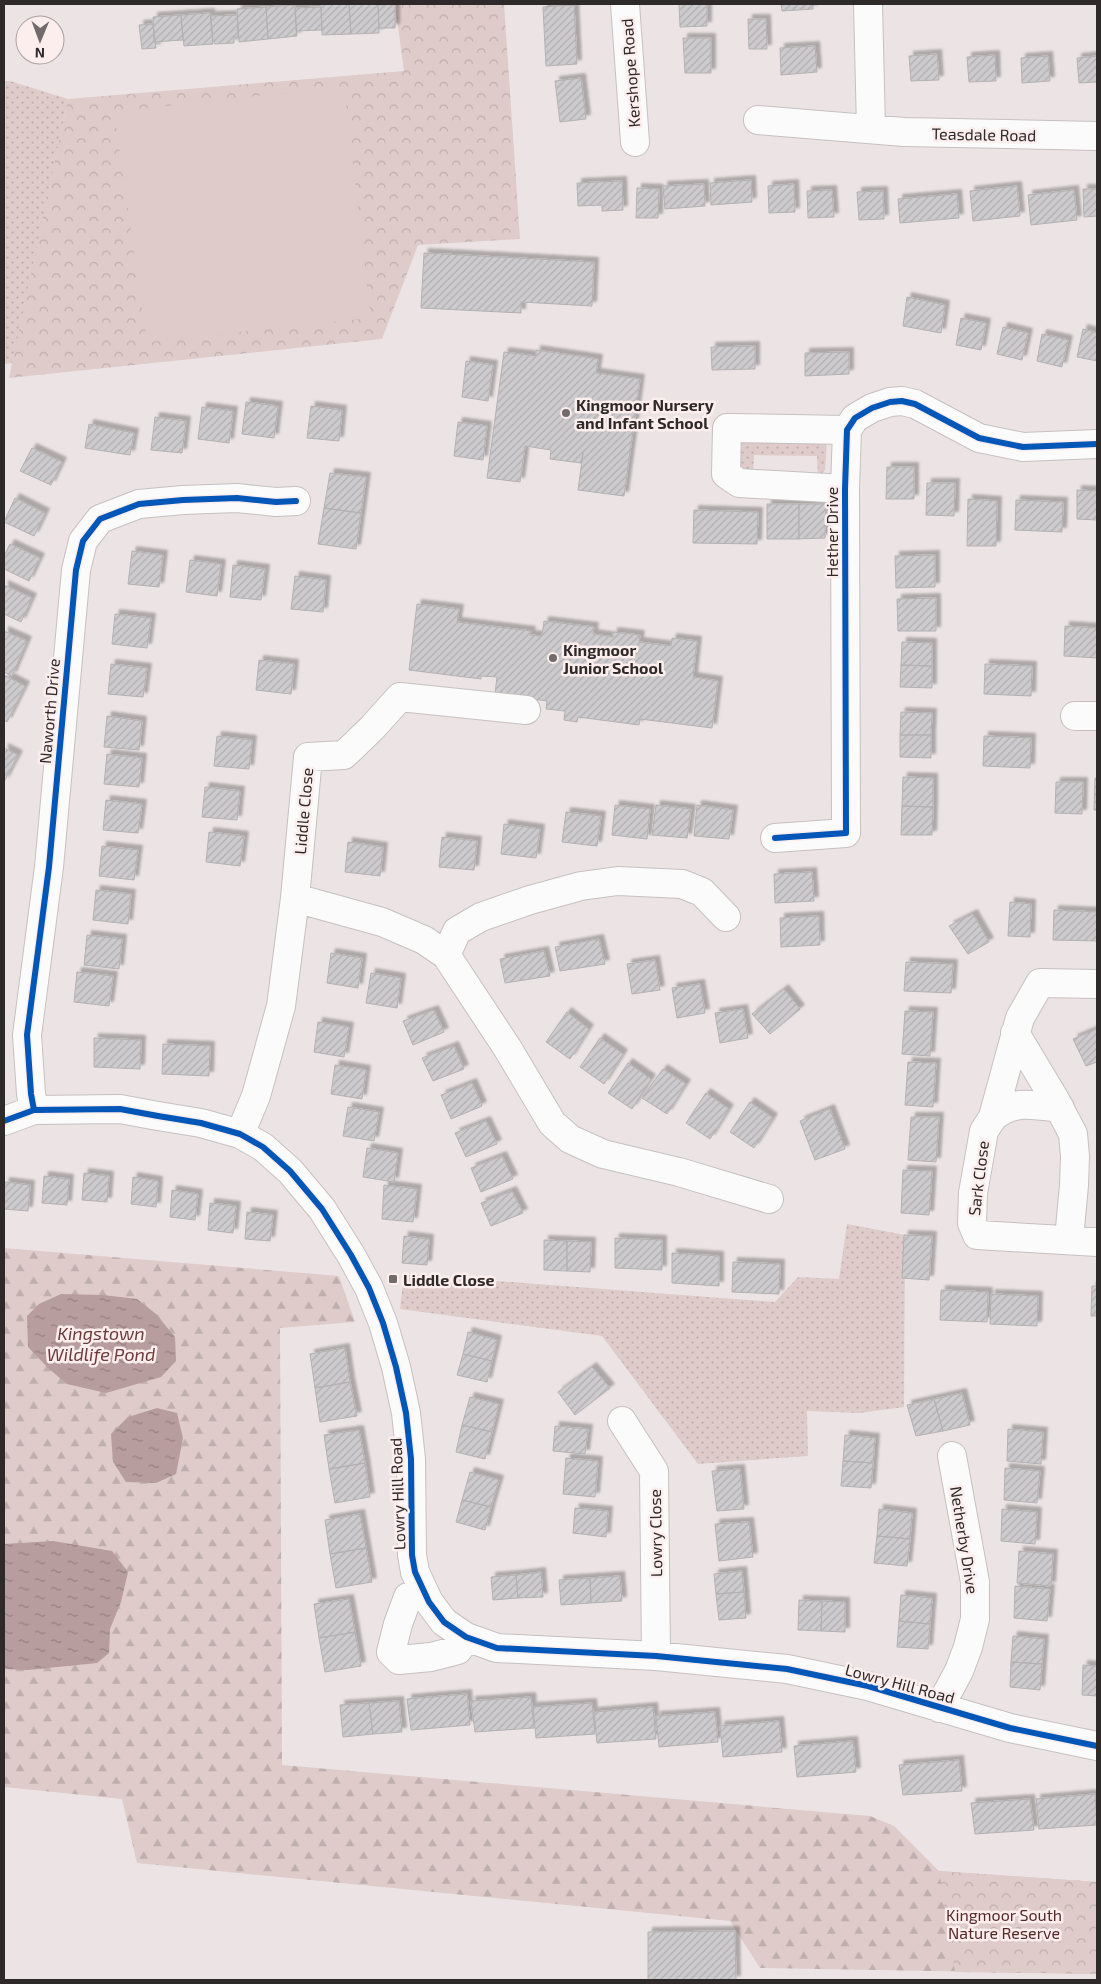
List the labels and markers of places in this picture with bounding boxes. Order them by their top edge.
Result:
place label: Kingmoor Nursery and Infant School [576,395,714,432]
marker: Kingmoor Nursery and Infant School [560,407,572,419]
place label: Kingmoor Junior School [563,640,664,677]
marker: Kingmoor Junior School [547,652,559,664]
place label: Liddle Close [403,1270,494,1289]
marker: Liddle Close [387,1273,399,1285]

